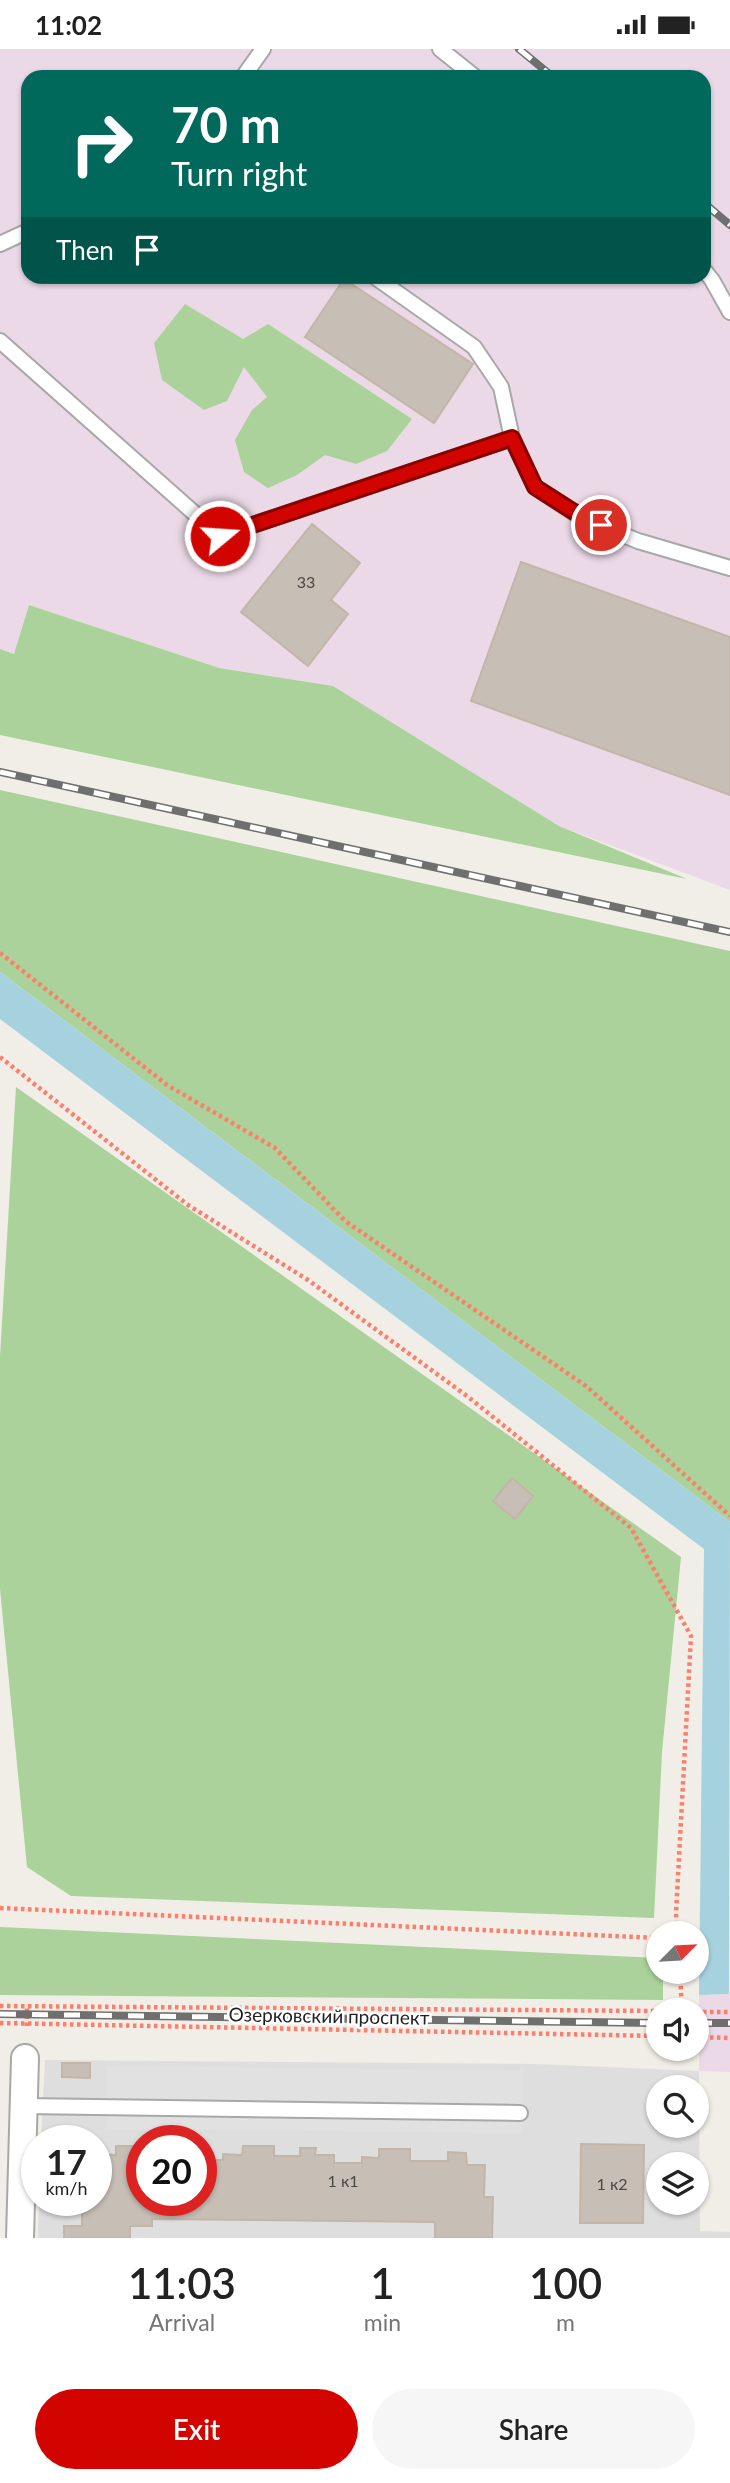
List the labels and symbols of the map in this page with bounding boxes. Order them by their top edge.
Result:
pin [571,495,631,555]
position arrow [183,499,257,573]
house number: 33 [297,572,315,591]
north arrow [646,1921,709,1985]
street label: Озерковский проспект [228,2002,430,2029]
speed limit sign: 20 [126,2125,217,2216]
house number: 1 к1 [328,2171,358,2190]
house number: 1 к2 [597,2174,627,2193]

